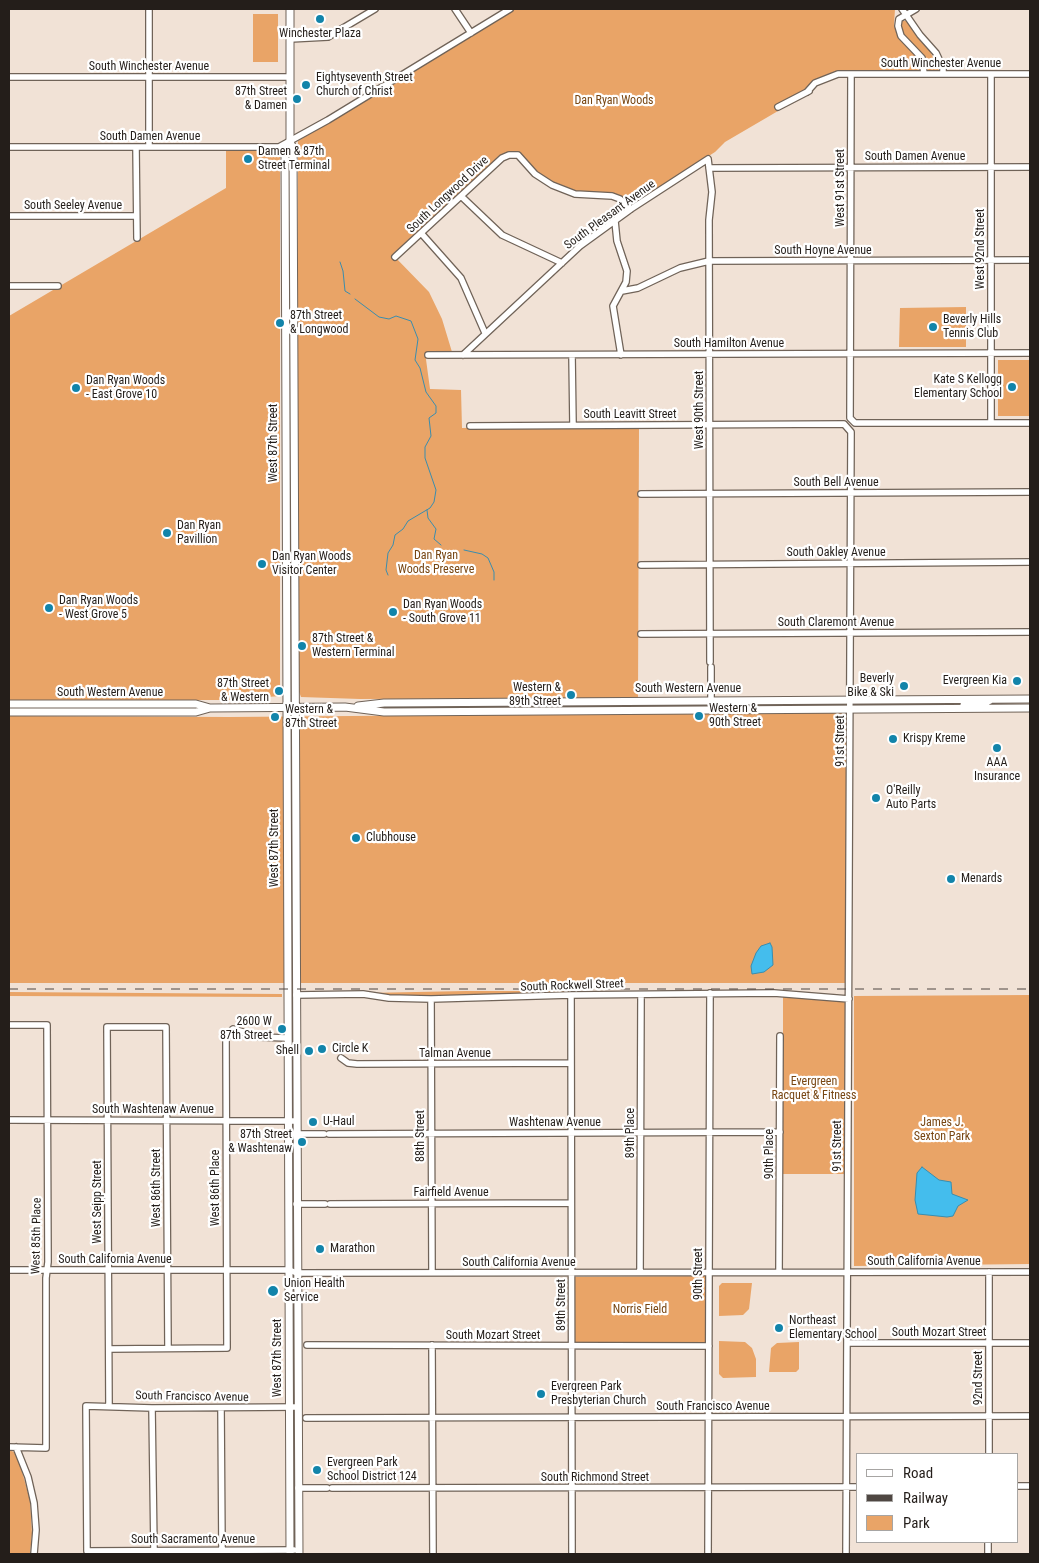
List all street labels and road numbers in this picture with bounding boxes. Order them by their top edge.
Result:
street label: South Winchester Avenue [881,57,1001,71]
street label: South Winchester Avenue [89,60,209,74]
street label: South Damen Avenue [100,130,200,144]
street label: West 91st Street [834,149,848,227]
street label: South Damen Avenue [865,150,965,164]
street label: South Longwood Drive [404,154,492,236]
street label: South Pleasant Avenue [562,177,658,253]
street label: South Seeley Avenue [24,199,122,213]
street label: West 92nd Street [974,209,988,289]
street label: South Hoyne Avenue [774,244,872,258]
street label: South Hamilton Avenue [674,337,784,351]
street label: West 90th Street [693,371,707,449]
street label: West 87th Street [267,404,281,482]
street label: South Leavitt Street [584,408,676,422]
street label: South Bell Avenue [793,476,879,490]
street label: South Oakley Avenue [786,546,886,560]
street label: South Claremont Avenue [778,616,894,630]
street label: South Western Avenue [635,682,741,696]
street label: South Western Avenue [57,686,163,700]
street label: 91st Street [834,715,848,767]
street label: West 87th Street [268,809,282,887]
street label: South Rockwell Street [520,977,624,995]
street label: Talman Avenue [419,1047,491,1061]
street label: South Washtenaw Avenue [92,1103,214,1117]
street label: 89th Place [624,1108,638,1158]
street label: 88th Street [414,1110,428,1162]
street label: Washtenaw Avenue [509,1116,601,1130]
street label: 91st Street [831,1120,845,1172]
street label: 90th Place [763,1129,777,1179]
street label: West 86th Street [150,1149,164,1227]
street label: West 86th Place [209,1150,223,1226]
street label: West Seipp Street [91,1160,105,1244]
street label: Fairfield Avenue [413,1186,489,1200]
street label: West 85th Place [29,1198,45,1274]
street label: 90th Street [692,1248,706,1300]
street label: South California Avenue [58,1253,172,1267]
street label: South California Avenue [867,1255,981,1269]
street label: South California Avenue [462,1256,576,1270]
street label: 89th Street [555,1279,569,1331]
street label: West 87th Street [271,1319,285,1397]
street label: South Mozart Street [892,1326,986,1340]
street label: South Mozart Street [446,1329,540,1343]
street label: 92nd Street [972,1351,986,1405]
street label: South Francisco Avenue [135,1389,249,1405]
street label: South Francisco Avenue [656,1400,770,1414]
street label: South Richmond Street [541,1471,649,1485]
street label: South Sacramento Avenue [131,1533,255,1547]

